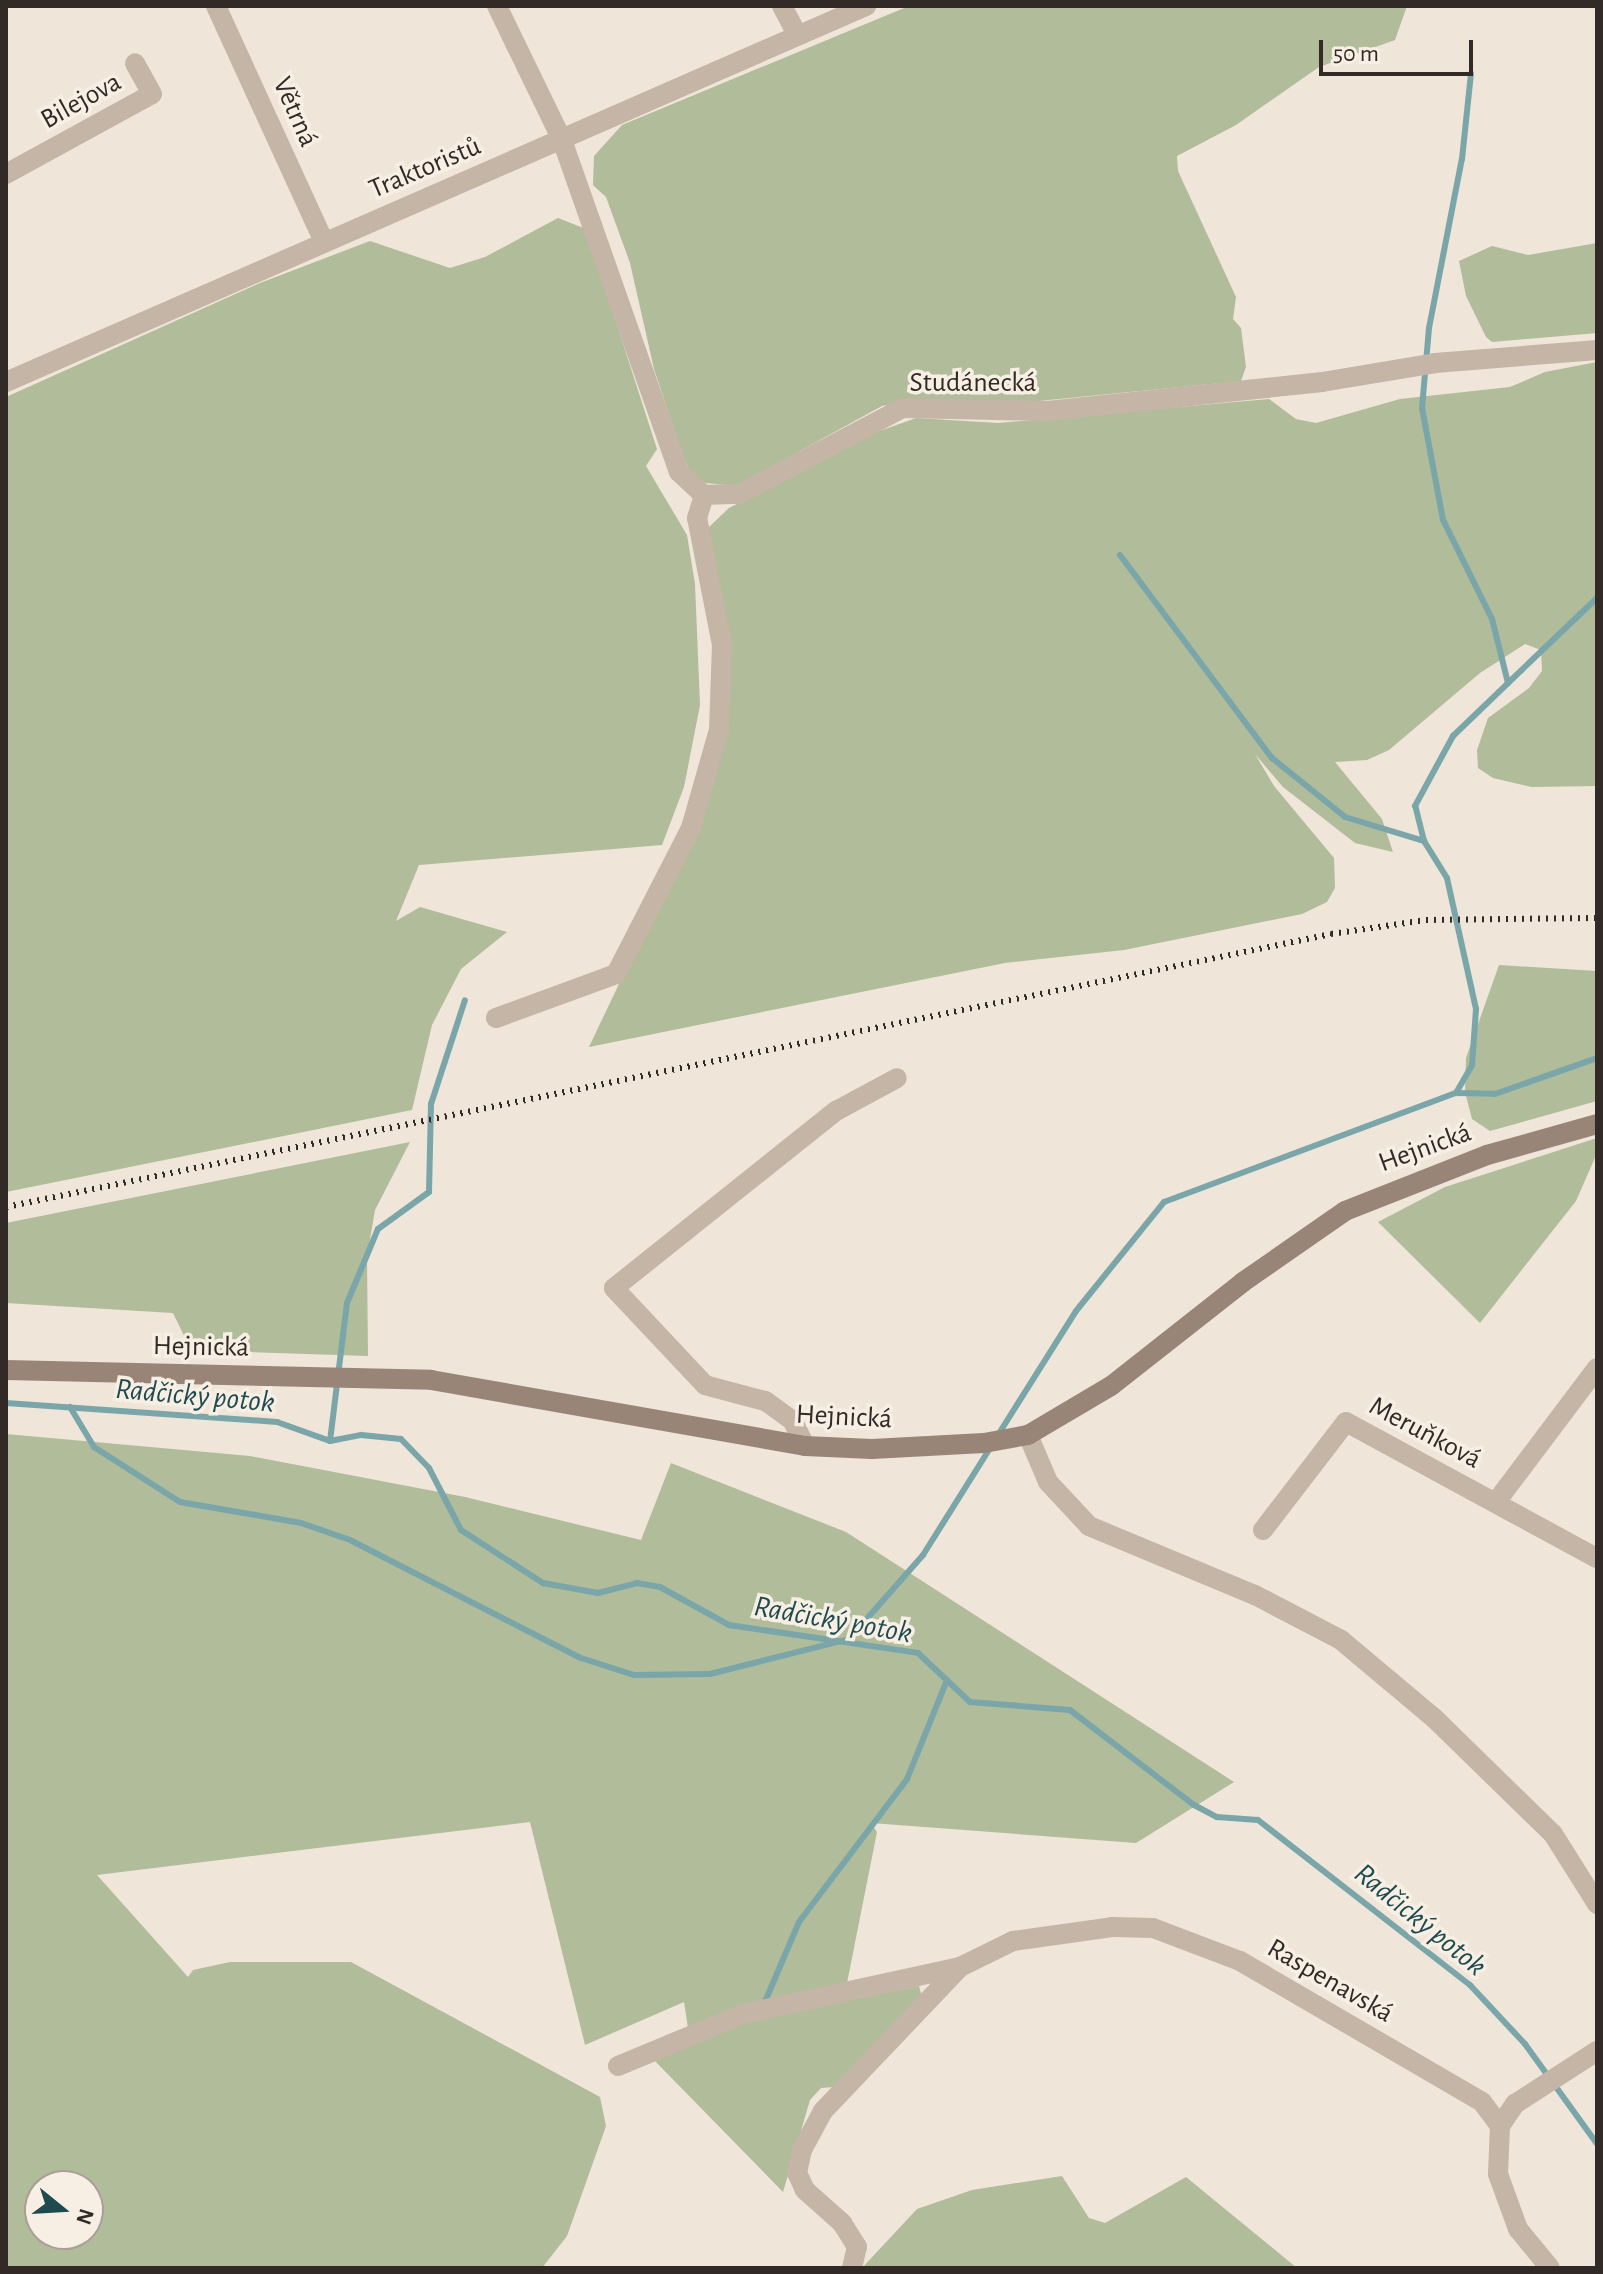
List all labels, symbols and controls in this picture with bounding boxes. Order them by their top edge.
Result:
scale bar [1323,24,1477,74]
text: 50 m [1333,42,1379,66]
street label: Bilejova [35,65,127,137]
street label: Větrná [265,72,325,152]
street label: Traktoristů [364,130,486,206]
street label: Studánecká [910,366,1036,400]
street label: Hejnická [1374,1116,1476,1180]
street label: Hejnická [153,1329,249,1365]
water label: Radčický potok [114,1371,276,1421]
street label: Meruňková [1363,1390,1487,1476]
street label: Hejnická [795,1398,893,1436]
water label: Radčický potok [751,1588,915,1652]
water label: Radčický potok [1347,1856,1493,1984]
street label: Raspenavská [1261,1931,1399,2031]
north arrow [24,2170,104,2250]
text: N [72,2206,98,2227]

